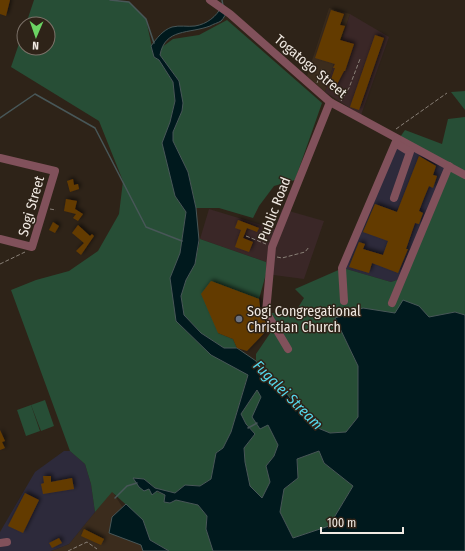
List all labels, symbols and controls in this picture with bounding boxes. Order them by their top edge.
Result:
north arrow [16,16,56,56]
street label: Togatogo Street [271,31,351,102]
text: N [32,39,39,52]
street label: Sogi Street [15,174,48,238]
street label: Public Road [254,175,294,244]
place label: Sogi Congregational Christian Church [247,303,361,336]
marker: Sogi Congregational Christian Church [234,314,244,324]
water label: Fugalei Stream [250,357,326,433]
scale bar [321,509,403,535]
text: 100 m [327,516,356,530]

